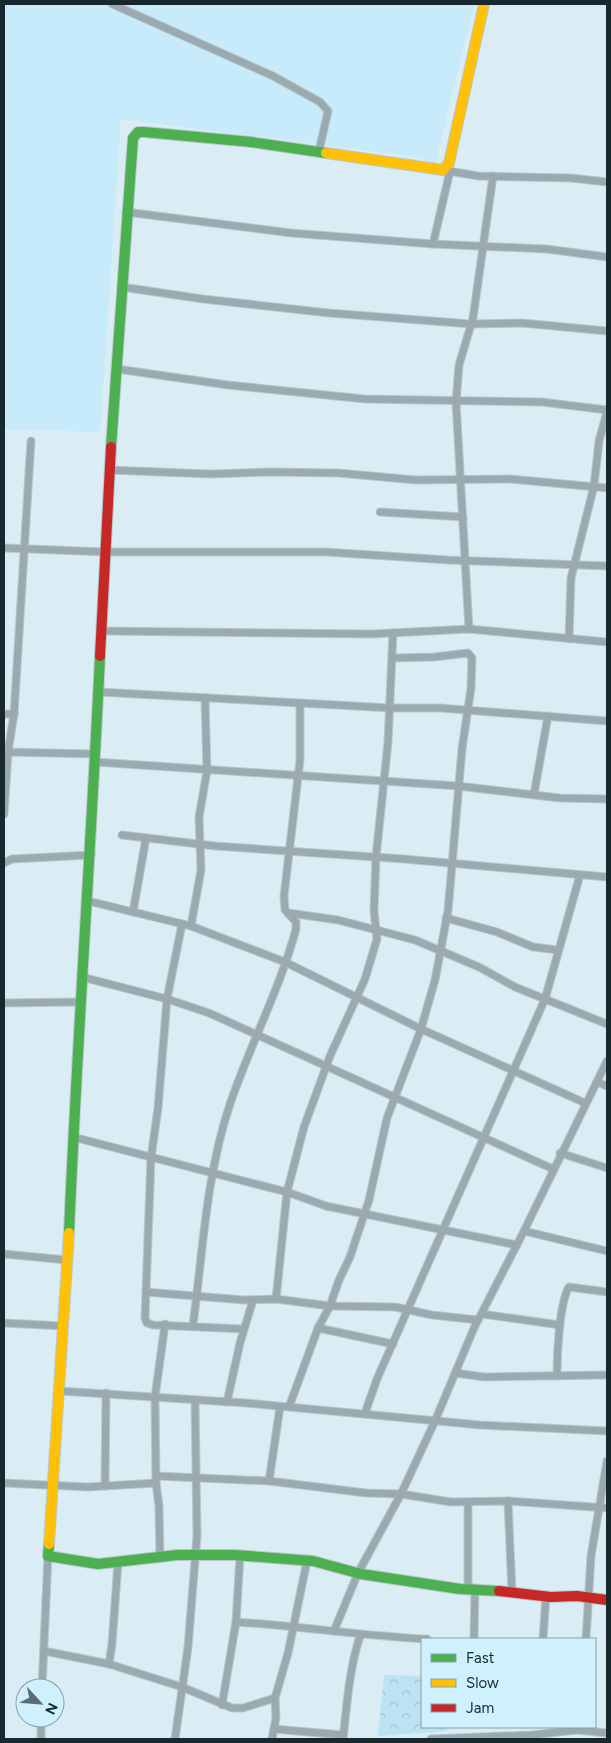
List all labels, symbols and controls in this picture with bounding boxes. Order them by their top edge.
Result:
legend [421,1638,596,1728]
text: Fast [466,1649,495,1667]
text: Slow [466,1674,499,1692]
north arrow [15,1678,65,1728]
text: Jam [466,1699,494,1717]
text: N [41,1700,61,1717]

